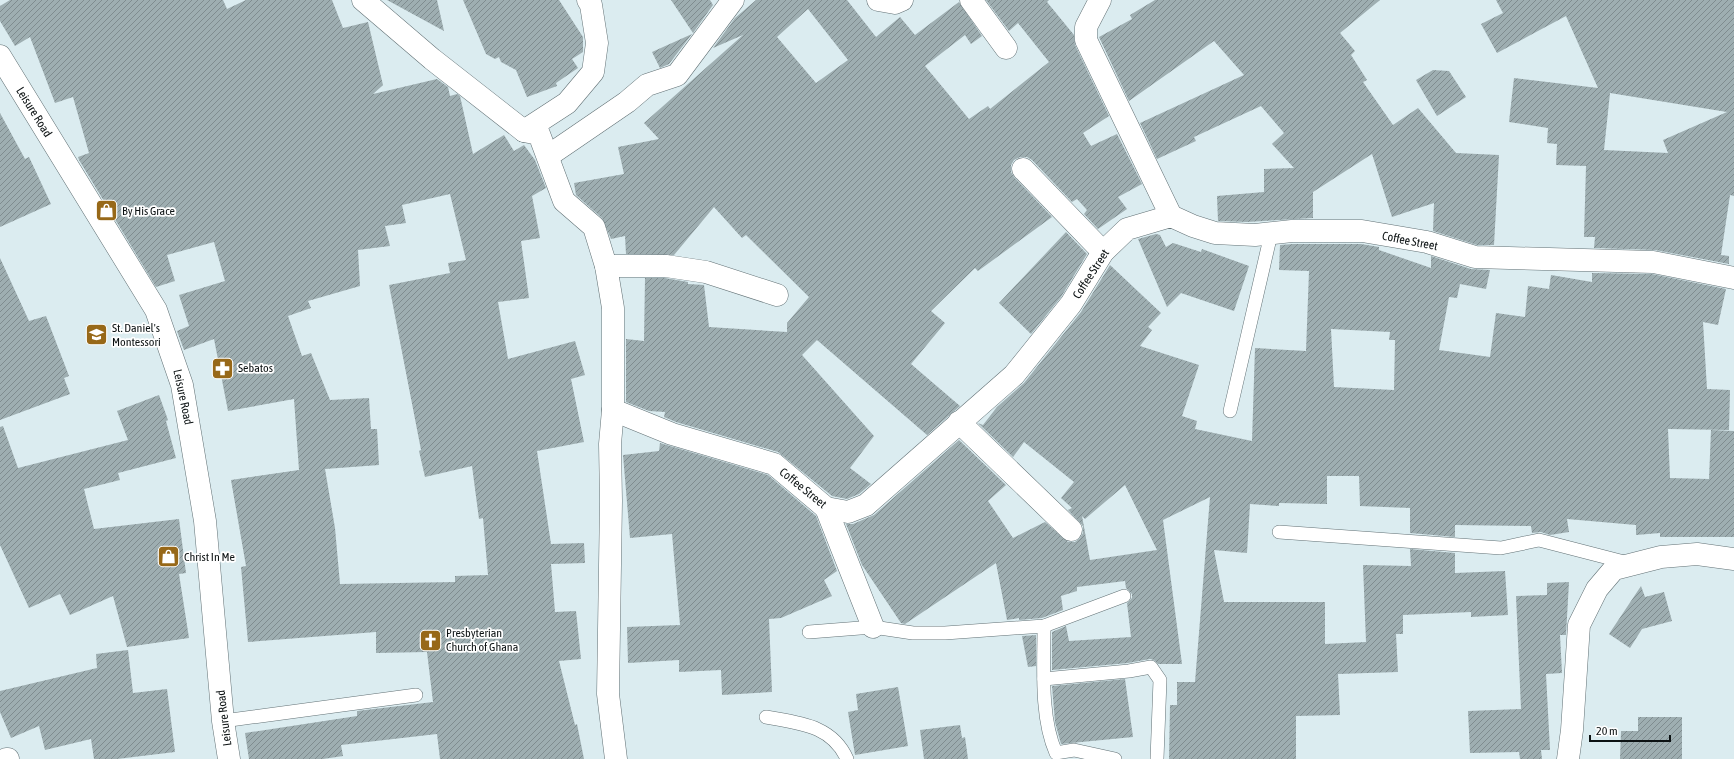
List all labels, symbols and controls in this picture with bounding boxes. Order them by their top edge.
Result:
street label: Leisure Road [13,84,55,140]
shop icon: By His Grace [93,198,119,224]
place label: By His Grace [122,204,175,218]
street label: Coffee Street [1381,229,1440,253]
street label: Coffee Street [1070,246,1113,301]
place label: St. Daniel's Montessori [112,321,161,349]
school or university icon: St. Daniel's Montessori [84,322,110,348]
pharmacy icon: Sebatos [209,355,235,381]
place label: Sebatos [238,361,273,375]
street label: Leisure Road [170,368,196,426]
street label: Coffee Street [777,465,830,512]
shop icon: Christ In Me [155,544,181,570]
place label: Christ In Me [184,550,235,564]
place label: Presbyterian Church of Ghana [446,626,518,654]
church icon: Presbyterian Church of Ghana [418,627,444,653]
street label: Leisure Road [214,689,234,747]
scale bar [1590,717,1670,743]
text: 20 m [1596,724,1618,738]

